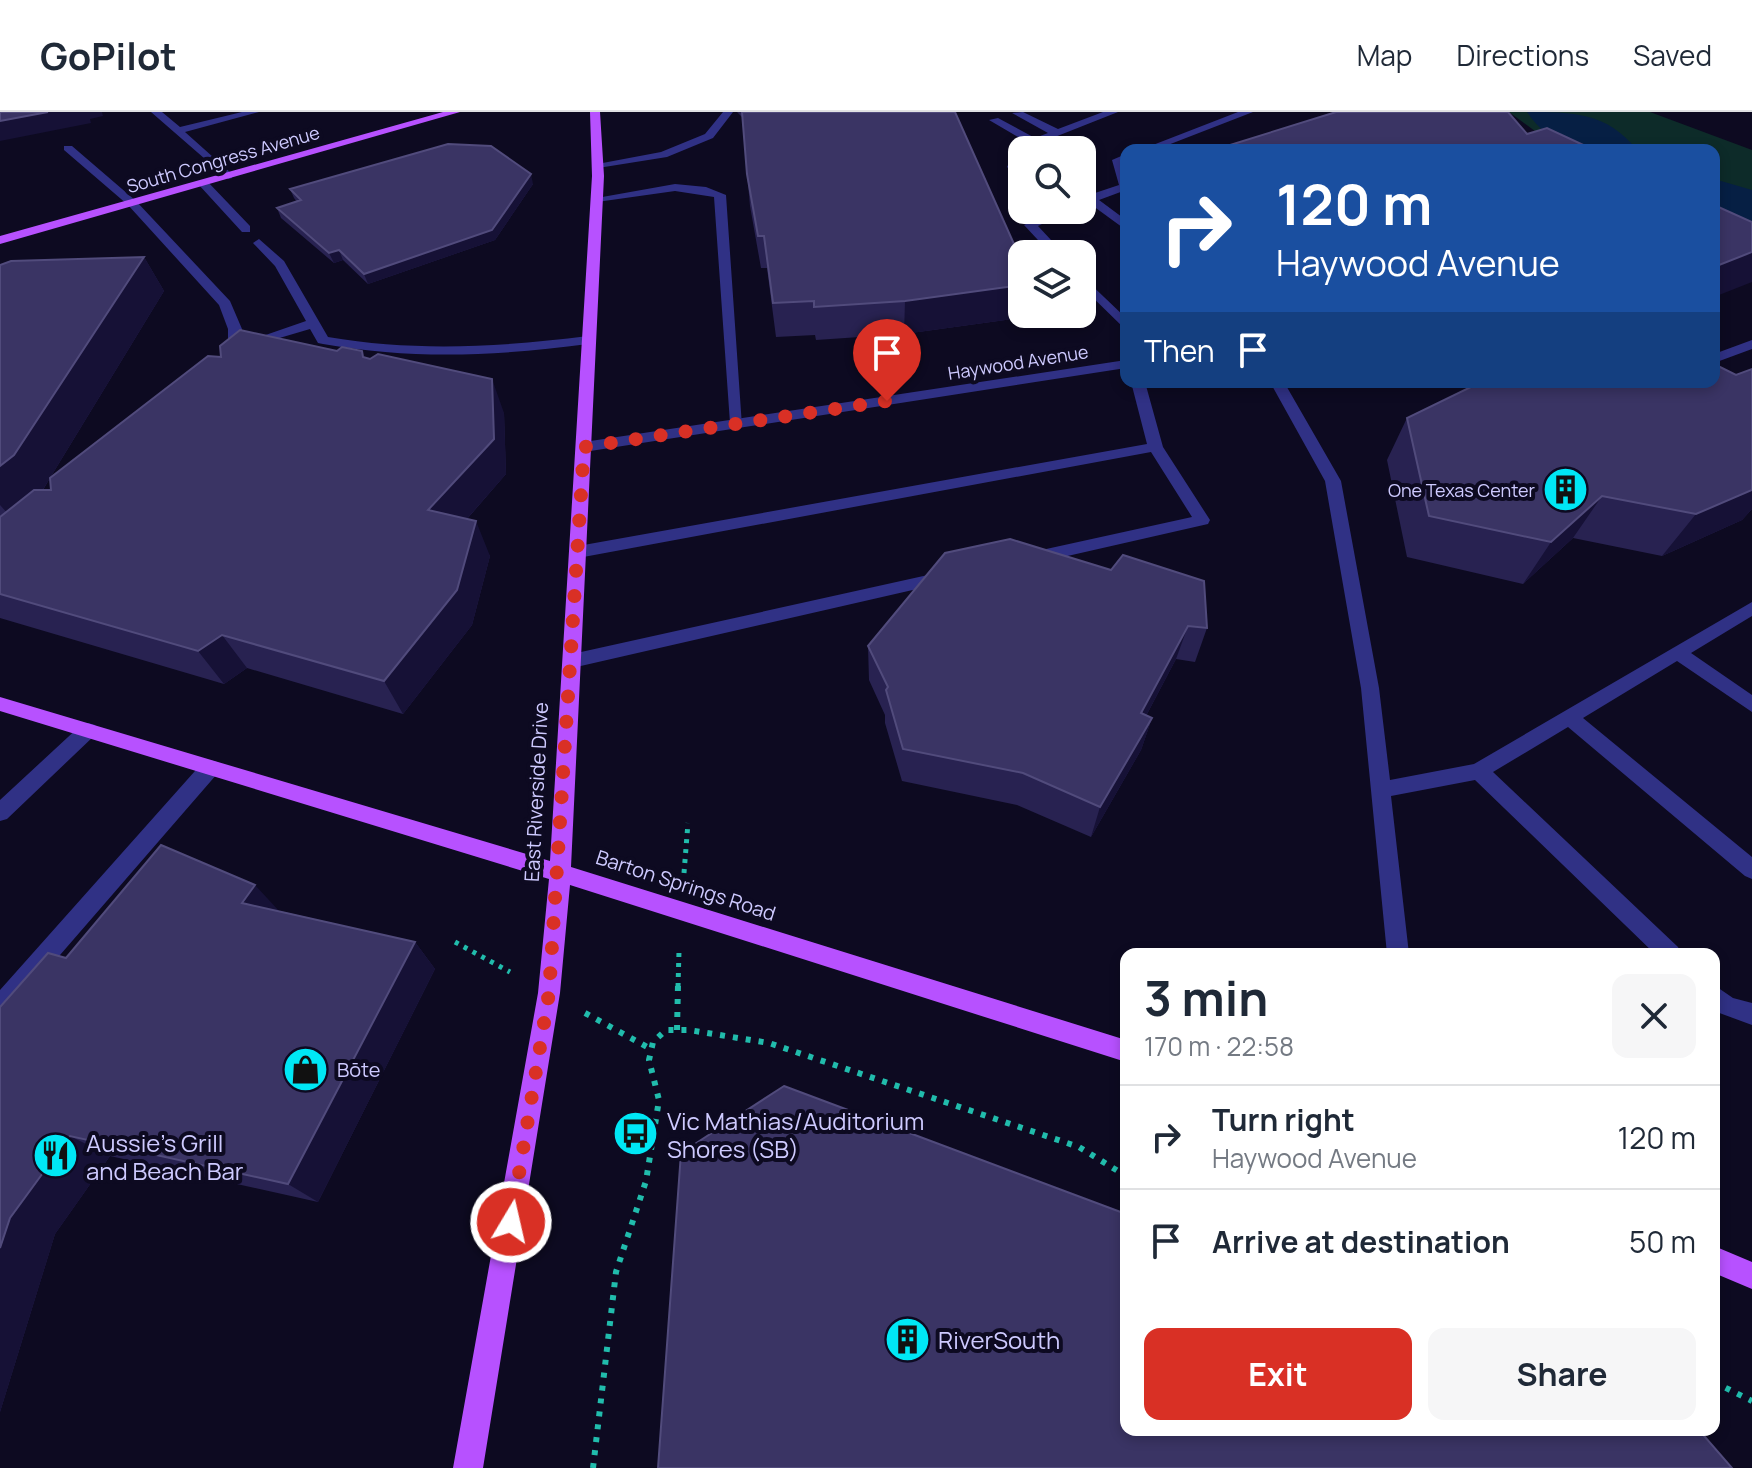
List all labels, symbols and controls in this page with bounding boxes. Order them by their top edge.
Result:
text: GoPilot [40,29,177,81]
text: Map [1357,36,1412,74]
text: Directions [1456,36,1589,74]
text: Saved [1633,36,1712,74]
street label: South Congress Avenue [124,120,322,198]
map controls [1008,136,1096,328]
button: search [1008,136,1096,224]
text: 120 m [1276,165,1432,242]
icon: right [1144,176,1248,280]
text: Haywood Avenue [1276,238,1560,287]
button: layers [1008,240,1096,328]
pin [853,319,921,401]
icon: arrive [1231,328,1275,372]
text: Then [1144,330,1215,371]
icon: arrive [865,331,909,375]
street label: Haywood Avenue [946,339,1090,385]
building icon: One Texas Center [1542,466,1590,514]
place label: One Texas Center [1388,478,1536,502]
street label: East Riverside Drive [518,701,554,883]
street label: Barton Springs Road [593,843,779,927]
text: 3 min [1144,965,1268,1030]
button: close [1612,974,1696,1058]
text: 170 m · 22:58 [1144,1028,1294,1064]
shop icon: Bōte [282,1045,330,1093]
place label: Bōte [337,1056,380,1083]
text: Turn right [1212,1099,1355,1140]
place label: Vic Mathias/Auditorium Shores (SB) [667,1104,924,1165]
bus stop icon: Vic Mathias/Auditorium Shores (SB) [612,1110,660,1158]
icon: right [1144,1115,1188,1159]
text: 120 m [1617,1117,1696,1158]
place label: Aussie's Grill and Beach Bar [86,1126,244,1187]
restaurant icon: Aussie's Grill and Beach Bar [31,1132,79,1180]
text: Haywood Avenue [1212,1140,1417,1176]
position arrow [469,1180,553,1264]
icon: arrive [1144,1219,1188,1263]
text: Arrive at destination [1212,1221,1510,1262]
text: 50 m [1629,1221,1696,1262]
building icon: RiverSouth [883,1315,931,1363]
place label: RiverSouth [938,1323,1060,1356]
button: Exit [1144,1328,1412,1420]
button: Share [1428,1328,1696,1420]

